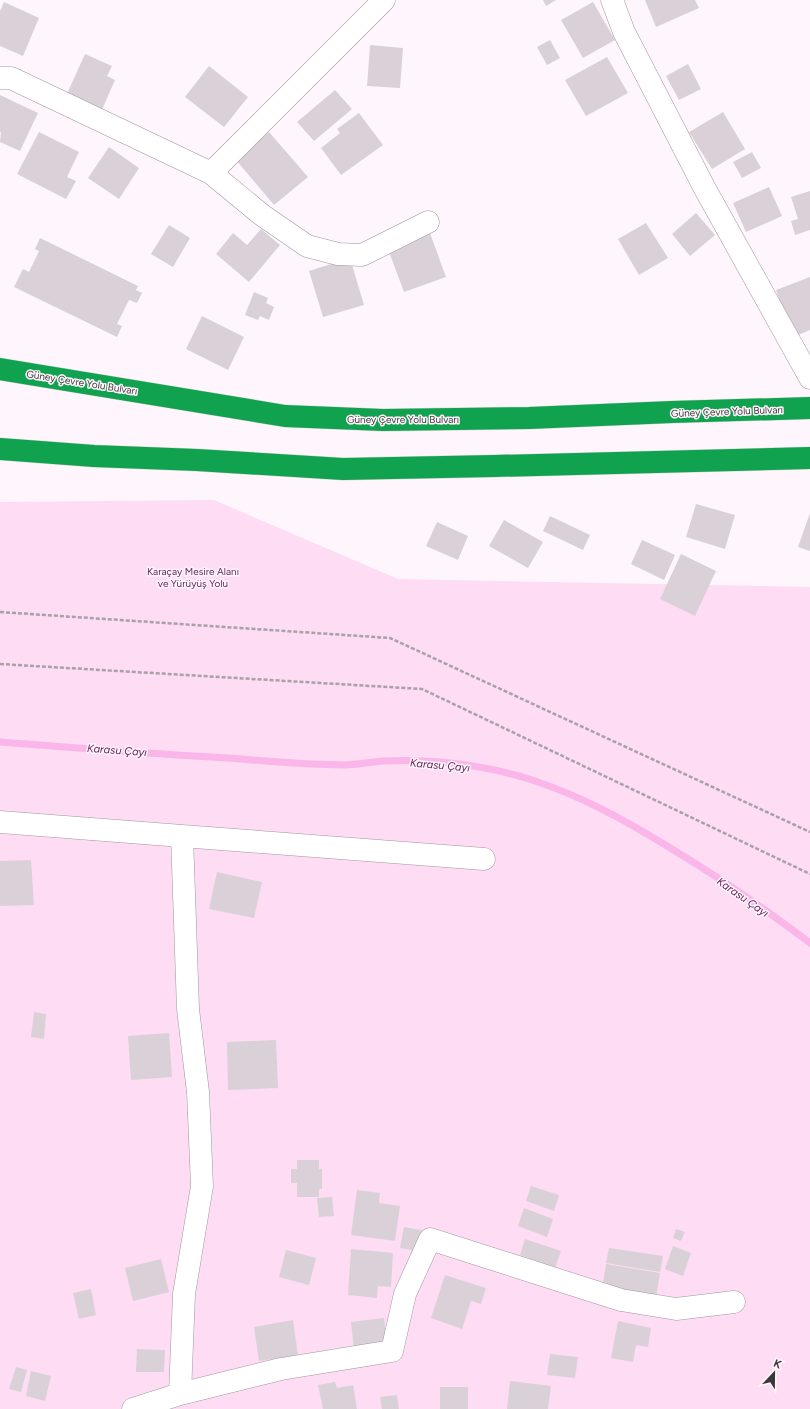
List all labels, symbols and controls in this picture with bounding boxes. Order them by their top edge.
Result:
street label: Güney Çevre Yolu Bulvarı [26,367,138,398]
street label: Güney Çevre Yolu Bulvarı [671,403,783,420]
street label: Güney Çevre Yolu Bulvarı [347,413,459,426]
park label: Karaçay Mesire Alanı ve Yürüyüş Yolu [147,565,239,590]
water label: Karasu Çayı [87,742,148,759]
water label: Karasu Çayı [409,756,471,775]
water label: Karasu Çayı [714,875,771,920]
north arrow [754,1353,794,1393]
text: K [772,1357,784,1372]

